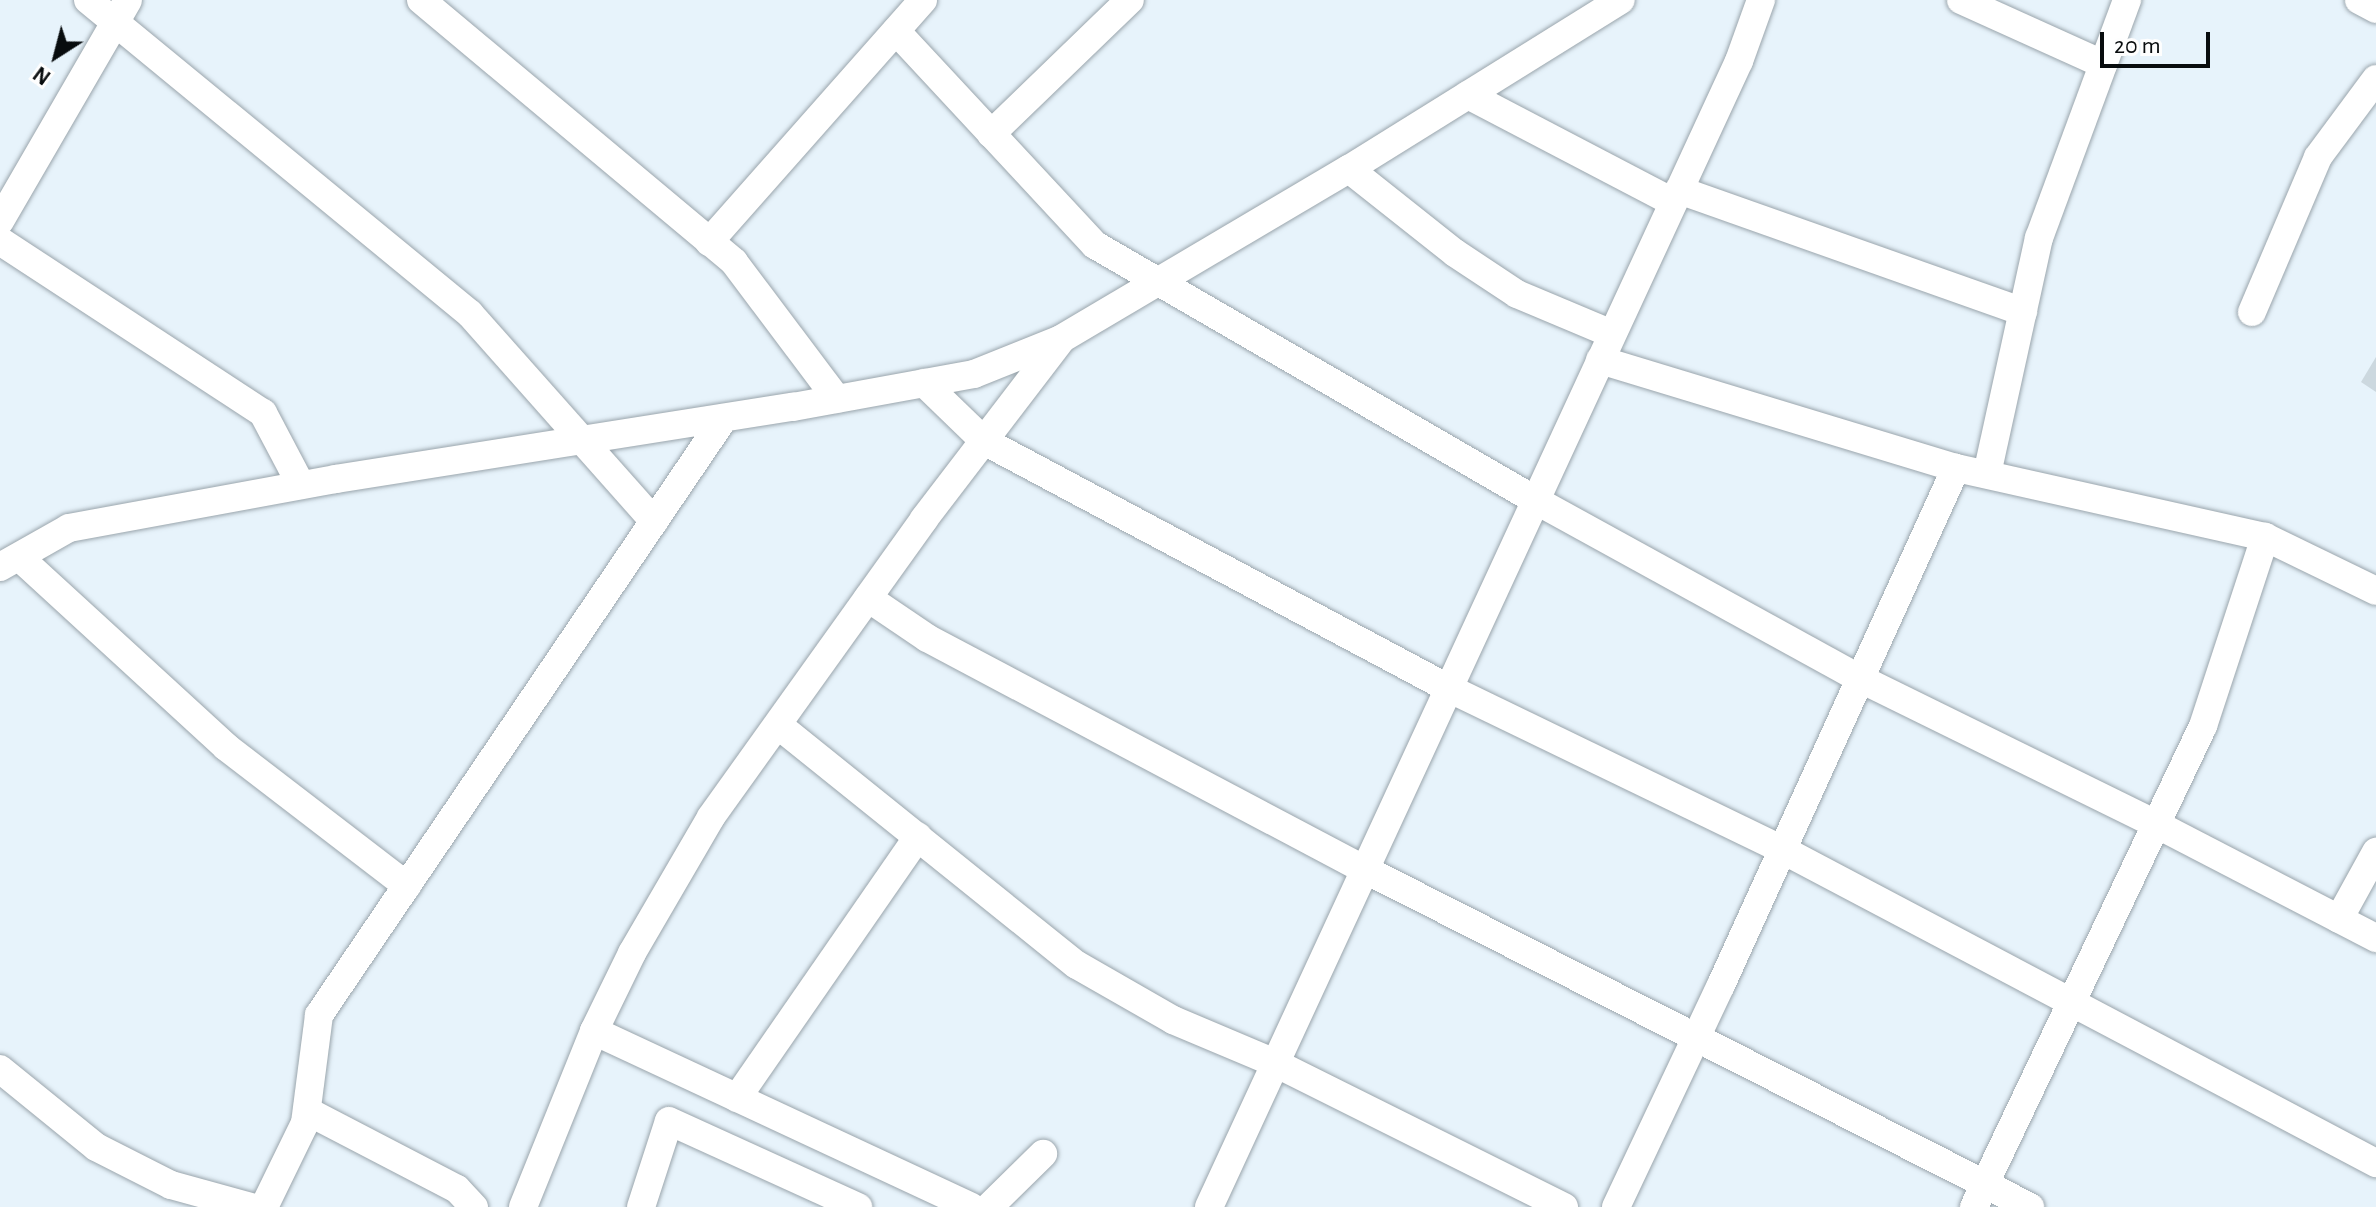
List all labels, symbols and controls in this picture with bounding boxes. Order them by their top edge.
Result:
north arrow [16,16,96,96]
scale bar [2104,16,2214,66]
text: 20 m [2114,34,2161,58]
text: N [29,62,55,89]

